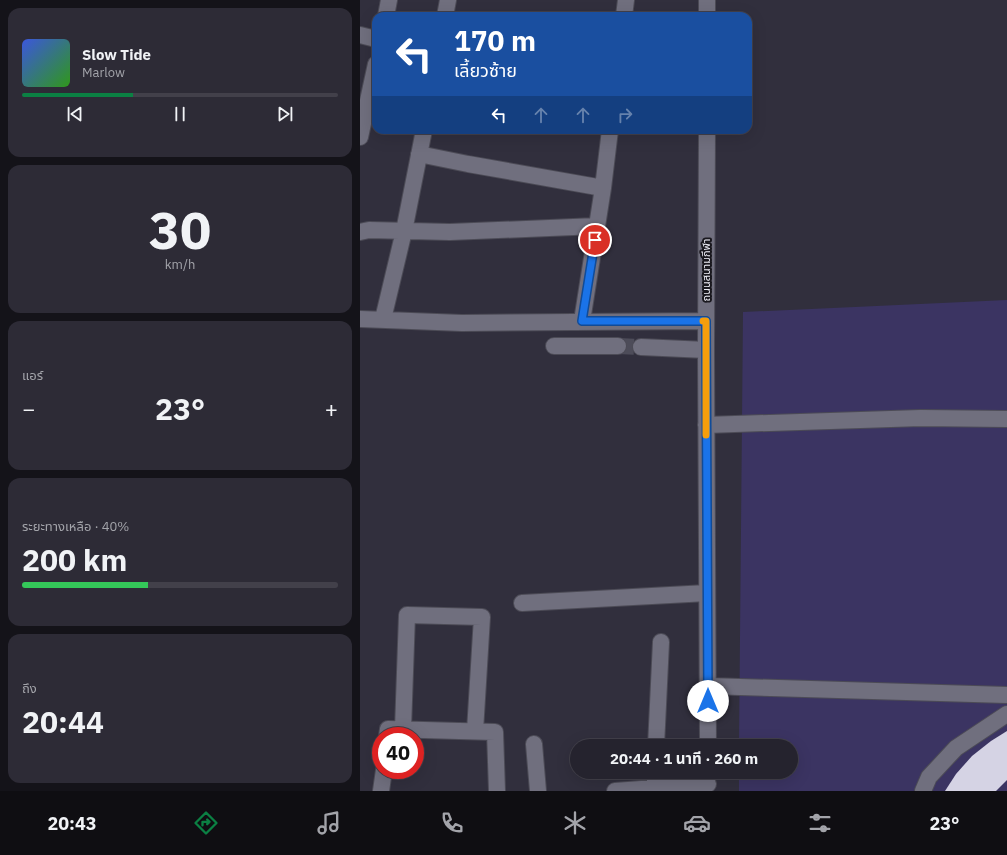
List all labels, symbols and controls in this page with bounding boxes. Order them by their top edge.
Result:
text: 170 m [454,22,536,59]
icon: left [388,28,440,80]
text: Slow Tide [82,45,151,64]
text: เลี้ยวซ้าย [454,59,517,82]
text: Marlow [82,64,125,81]
icon: previous [64,103,86,125]
icon: pause [169,103,191,125]
icon: next [274,103,296,125]
icon: left [488,104,510,126]
icon: ahead [530,104,552,126]
icon: ahead [572,104,594,126]
icon: right [614,104,636,126]
text: 30 [149,196,211,263]
pin [578,223,612,257]
icon: arrive [584,229,606,251]
street label: ถนนสนามกีฬา [699,239,713,301]
text: km/h [165,256,195,273]
text: แอร์ [22,367,43,384]
text: 23° [155,389,205,428]
text: − [22,394,35,423]
text: + [325,394,338,423]
text: ระยะทางเหลือ · 40% [22,518,129,535]
text: 200 km [22,540,127,579]
text: ถึง [22,680,37,697]
position arrow [687,680,729,722]
text: 20:44 [22,702,104,741]
speed limit sign: 40 [372,727,424,779]
text: 20:44 · 1 นาที · 260 m [610,749,758,768]
icon: directions [192,809,220,837]
icon: music [315,809,343,837]
icon: phone [438,809,466,837]
icon: climate [561,809,589,837]
icon: car [683,809,711,837]
icon: filters [806,809,834,837]
text: 20:43 [47,812,97,835]
text: 23° [929,812,959,835]

